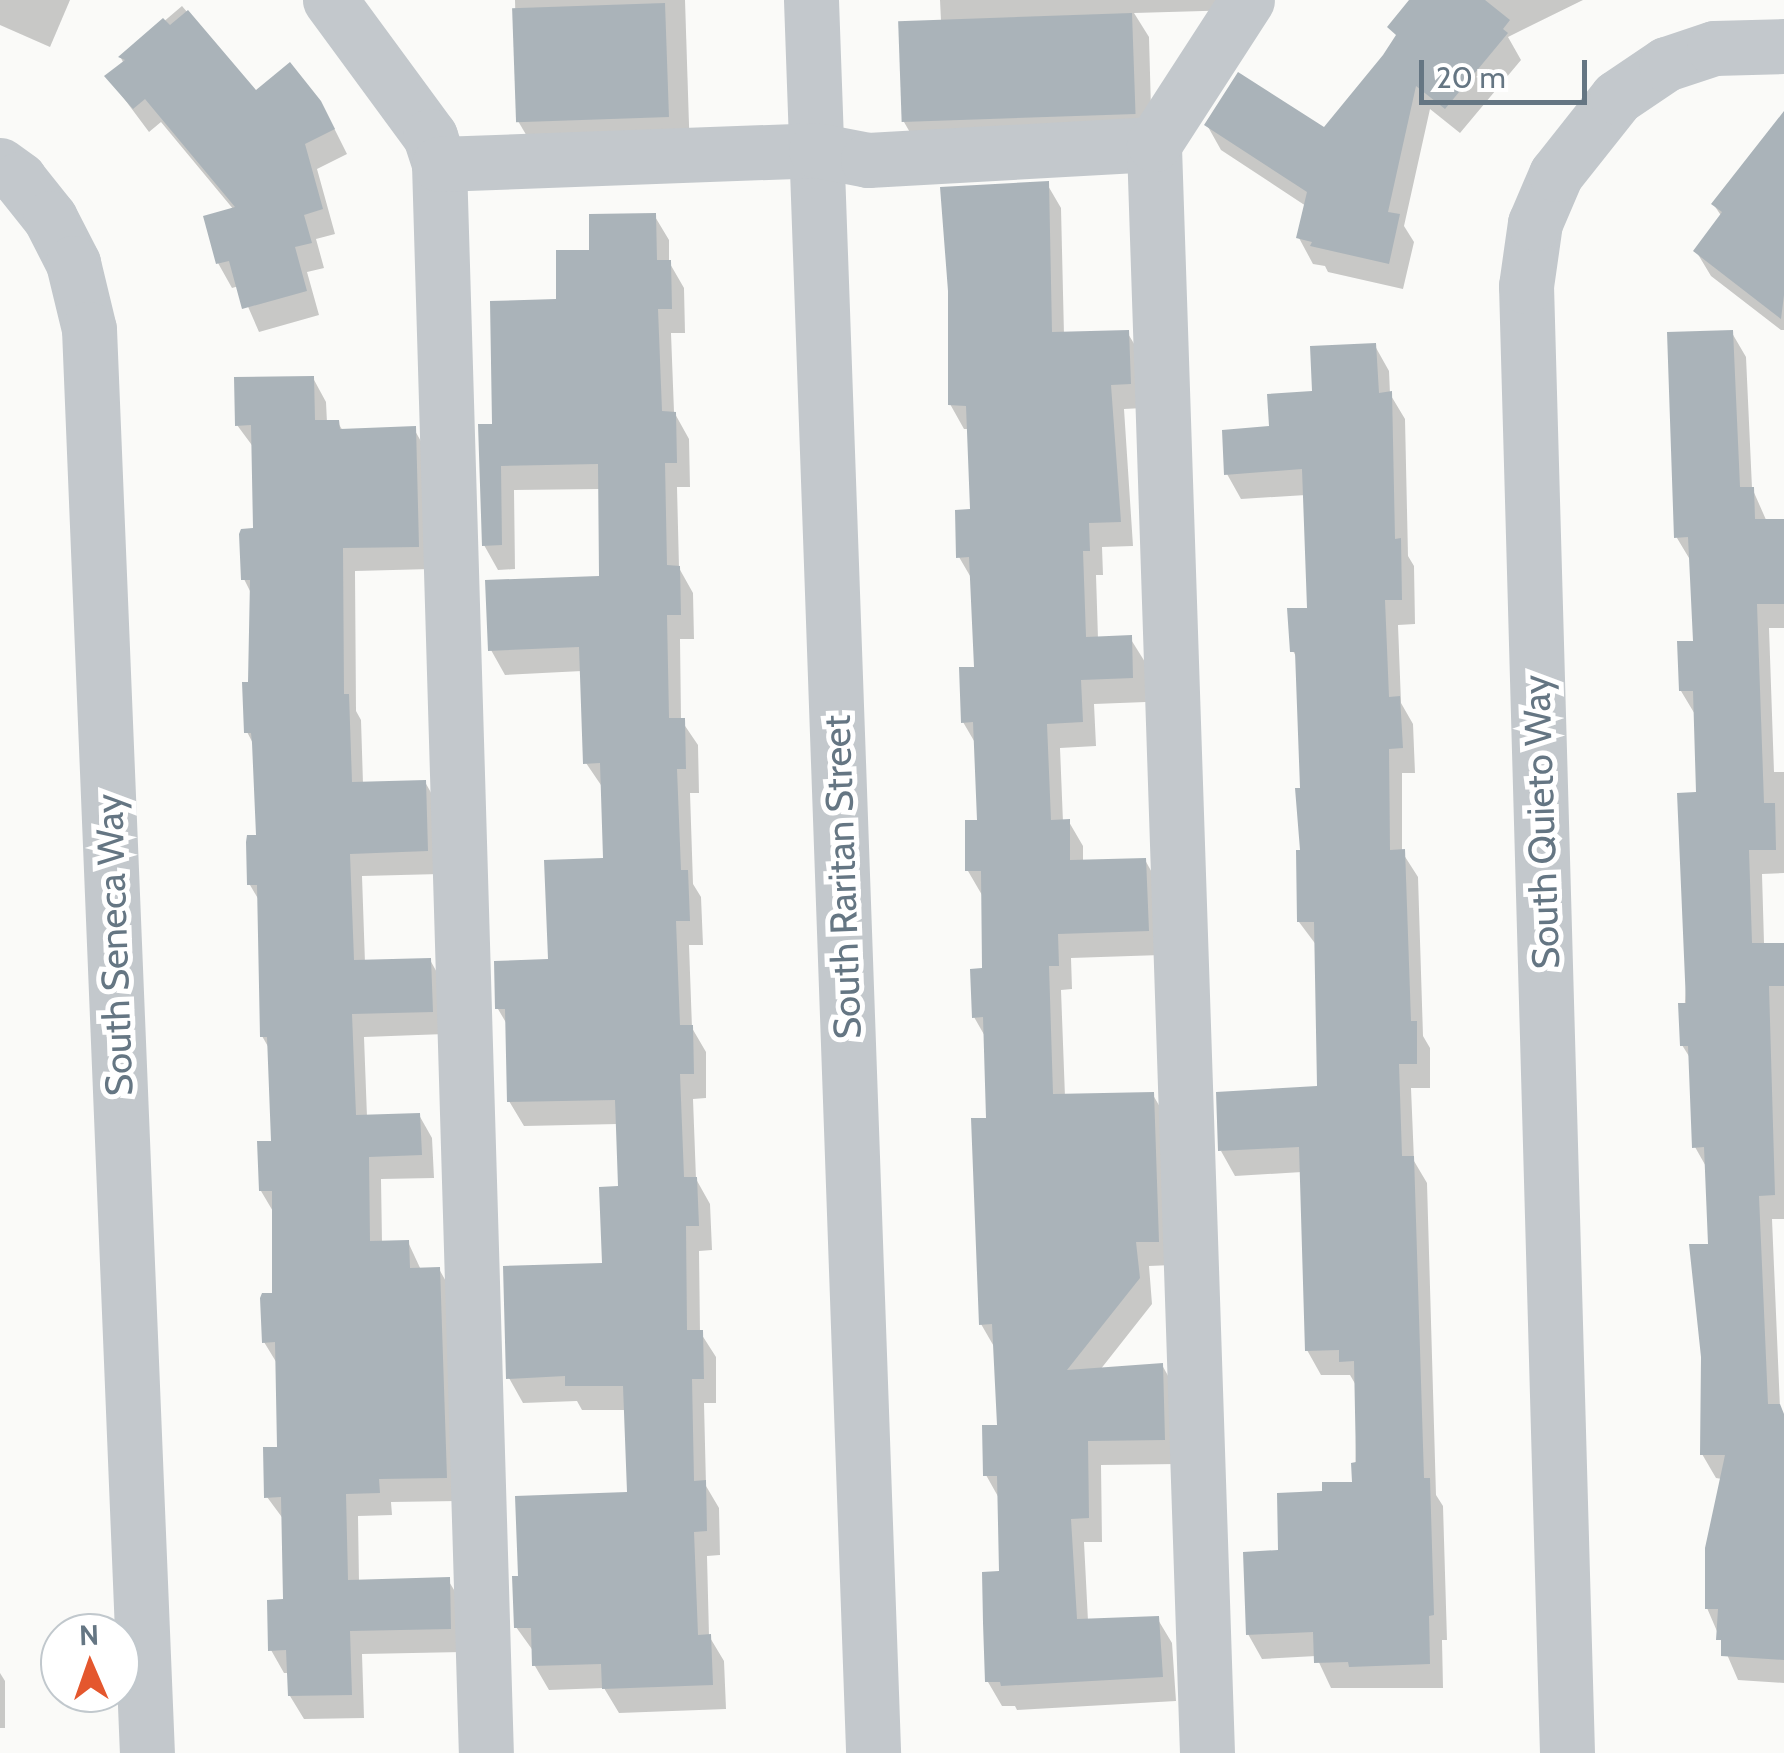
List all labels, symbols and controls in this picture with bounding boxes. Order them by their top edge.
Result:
scale bar [1424,40,1592,102]
text: 20 m [1436,59,1506,96]
street label: South Quieto Way [1513,674,1569,970]
street label: South Raritan Street [814,714,870,1040]
street label: South Seneca Way [86,793,142,1097]
north arrow [40,1613,140,1713]
text: N [79,1618,100,1652]

